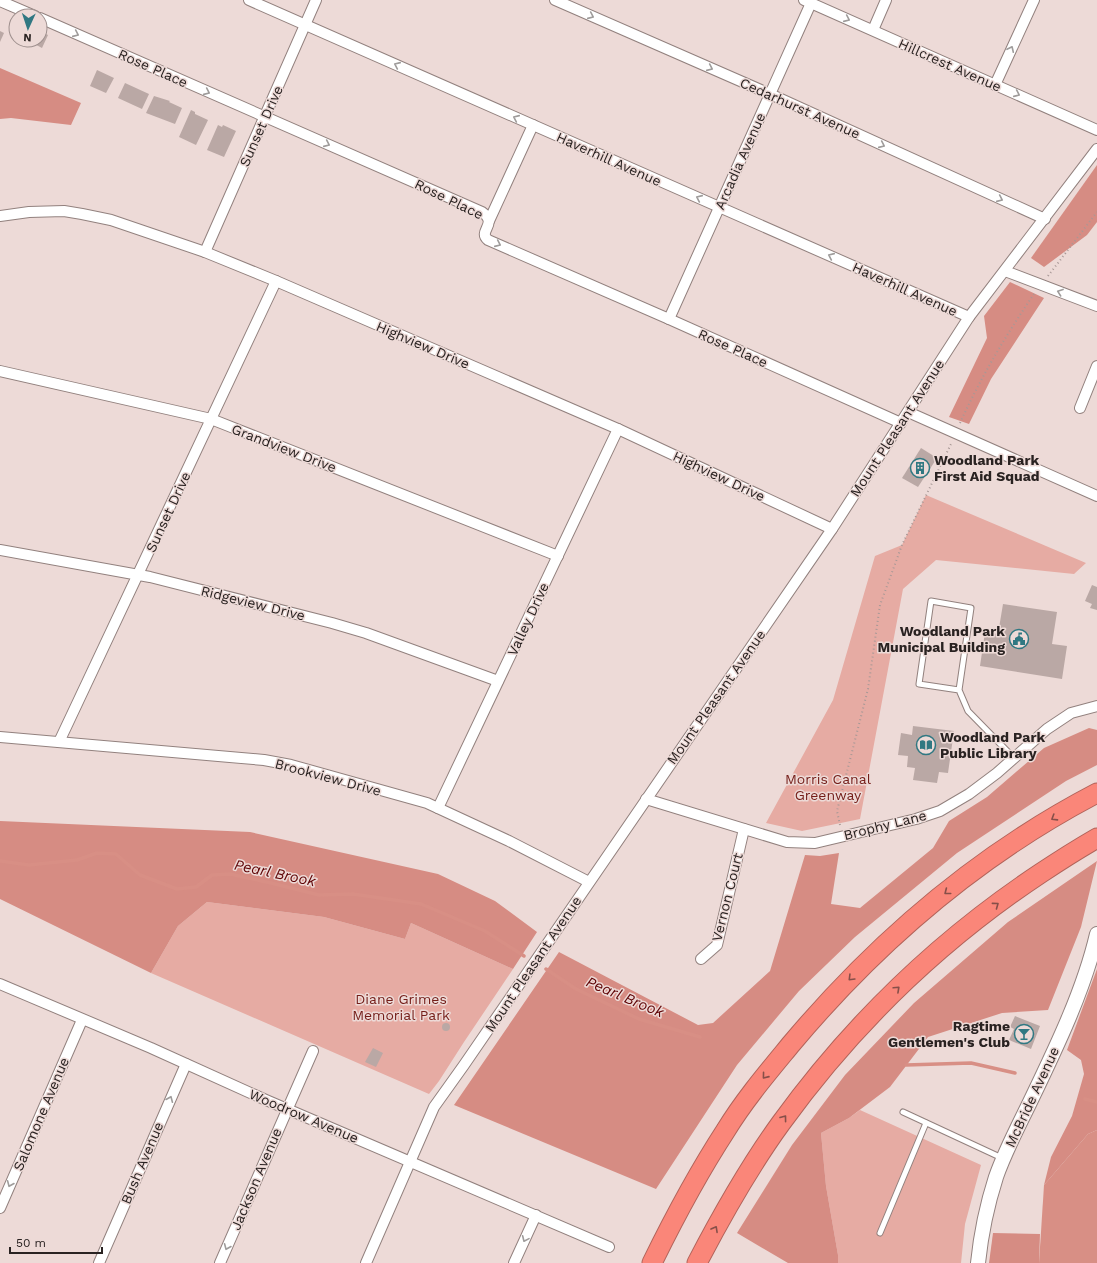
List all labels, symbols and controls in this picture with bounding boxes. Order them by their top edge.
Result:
north arrow [8,8,48,48]
one-way arrow [587,11,594,19]
one-way arrow [843,14,850,22]
one-way arrow [71,29,79,37]
text: N [23,31,32,44]
street label: Hillcrest Avenue [896,35,1004,95]
street label: Rose Place [116,46,190,90]
one-way arrow [1006,46,1014,54]
one-way arrow [394,62,401,70]
one-way arrow [705,63,713,71]
street label: Cedarhurst Avenue [737,74,863,142]
street label: Sunset Drive [236,83,286,169]
one-way arrow [203,87,211,95]
one-way arrow [1013,90,1020,98]
street label: Arcadia Avenue [711,110,769,212]
one-way arrow [513,115,520,123]
street label: Haverhill Avenue [554,129,664,189]
one-way arrow [323,140,330,148]
one-way arrow [878,140,885,148]
street label: Rose Place [412,176,486,222]
one-way arrow [996,194,1004,202]
one-way arrow [696,195,703,203]
one-way arrow [495,240,502,248]
one-way arrow [827,253,834,261]
street label: Haverhill Avenue [850,259,960,319]
one-way arrow [1057,288,1064,297]
street label: Highview Drive [374,318,472,372]
street label: Rose Place [696,326,770,370]
street label: Mount Pleasant Avenue [847,356,947,500]
street label: Grandview Drive [229,421,339,475]
street label: Highview Drive [670,448,768,504]
place label: Woodland Park First Aid Squad [934,452,1039,484]
building icon: Woodland Park First Aid Squad [909,457,931,479]
street label: Sunset Drive [142,469,194,555]
street label: Valley Drive [504,580,552,658]
street label: Ridgeview Drive [199,582,307,624]
place label: Woodland Park Municipal Building [877,623,1005,655]
street label: Mount Pleasant Avenue [663,627,769,767]
public building icon: Woodland Park Municipal Building [1008,628,1030,650]
place label: Woodland Park Public Library [940,729,1045,761]
library icon: Woodland Park Public Library [915,734,937,756]
street label: Brookview Drive [273,755,383,799]
park label: Morris Canal Greenway [785,771,872,803]
street label: Brophy Lane [842,807,928,843]
one-way arrow [1051,813,1058,820]
street label: Vernon Court [708,851,746,943]
water label: Pearl Brook [233,856,318,891]
one-way arrow [945,887,952,894]
street label: Mount Pleasant Avenue [482,893,584,1035]
one-way arrow [991,903,998,910]
water label: Pearl Brook [583,973,667,1022]
one-way arrow [848,974,856,981]
one-way arrow [892,986,900,994]
park label: Diane Grimes Memorial Park [352,991,450,1023]
place label: Ragtime Gentlemen's Club [888,1018,1010,1050]
bar icon: Ragtime Gentlemen's Club [1013,1023,1035,1045]
street label: McBride Avenue [1002,1044,1062,1150]
street label: Salomone Avenue [10,1055,72,1173]
one-way arrow [763,1072,770,1079]
street label: Woodrow Avenue [247,1086,361,1146]
one-way arrow [166,1095,174,1102]
one-way arrow [779,1116,786,1123]
street label: Bush Avenue [118,1120,166,1206]
street label: Jackson Avenue [227,1126,285,1232]
one-way arrow [7,1180,15,1187]
one-way arrow [711,1225,718,1233]
scale bar [10,1229,102,1255]
one-way arrow [522,1235,530,1242]
text: 50 m [16,1236,46,1250]
one-way arrow [223,1244,231,1251]

